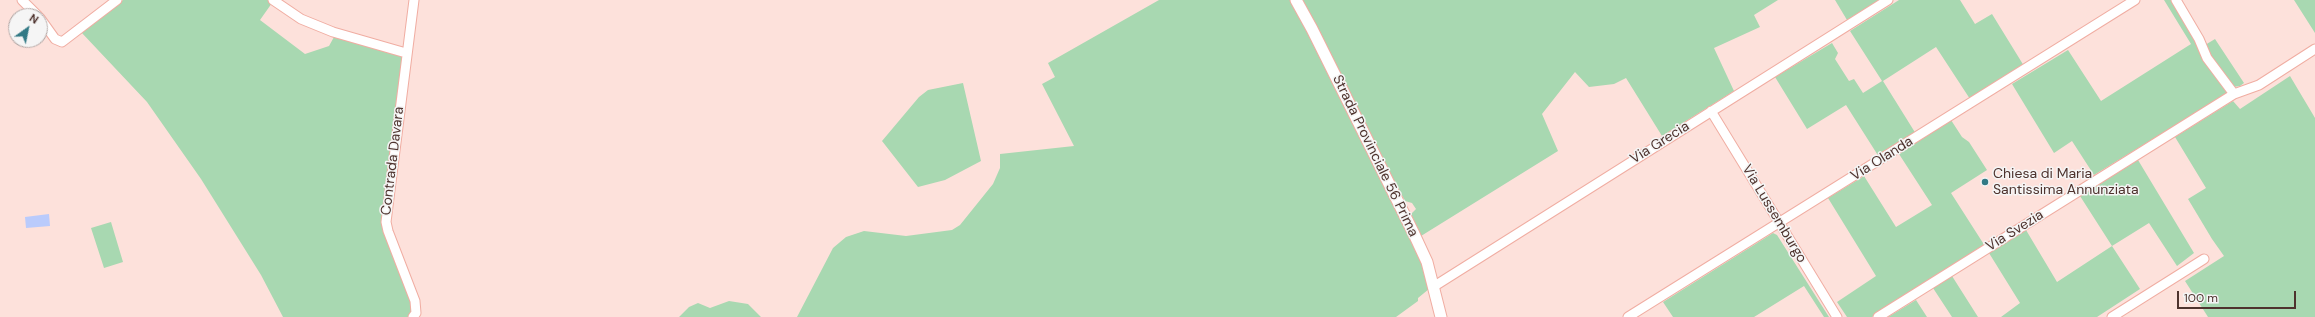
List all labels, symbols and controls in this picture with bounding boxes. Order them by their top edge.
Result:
north arrow [8,8,48,48]
text: N [27,11,41,27]
street label: Strada Provinciale 56 Prima [1328,72,1422,240]
street label: Contrada Davara [378,106,408,216]
street label: Via Grecia [1627,118,1693,168]
street label: Via Olanda [1848,133,1916,185]
street label: Via Lussemburgo [1738,162,1810,266]
place label: Chiesa di Maria Santissima Annunziata [1993,166,2139,198]
marker: Chiesa di Maria Santissima Annunziata [1980,177,1990,187]
street label: Via Svezia [1983,207,2047,255]
scale bar [2179,283,2298,309]
text: 100 m [2184,290,2218,306]

